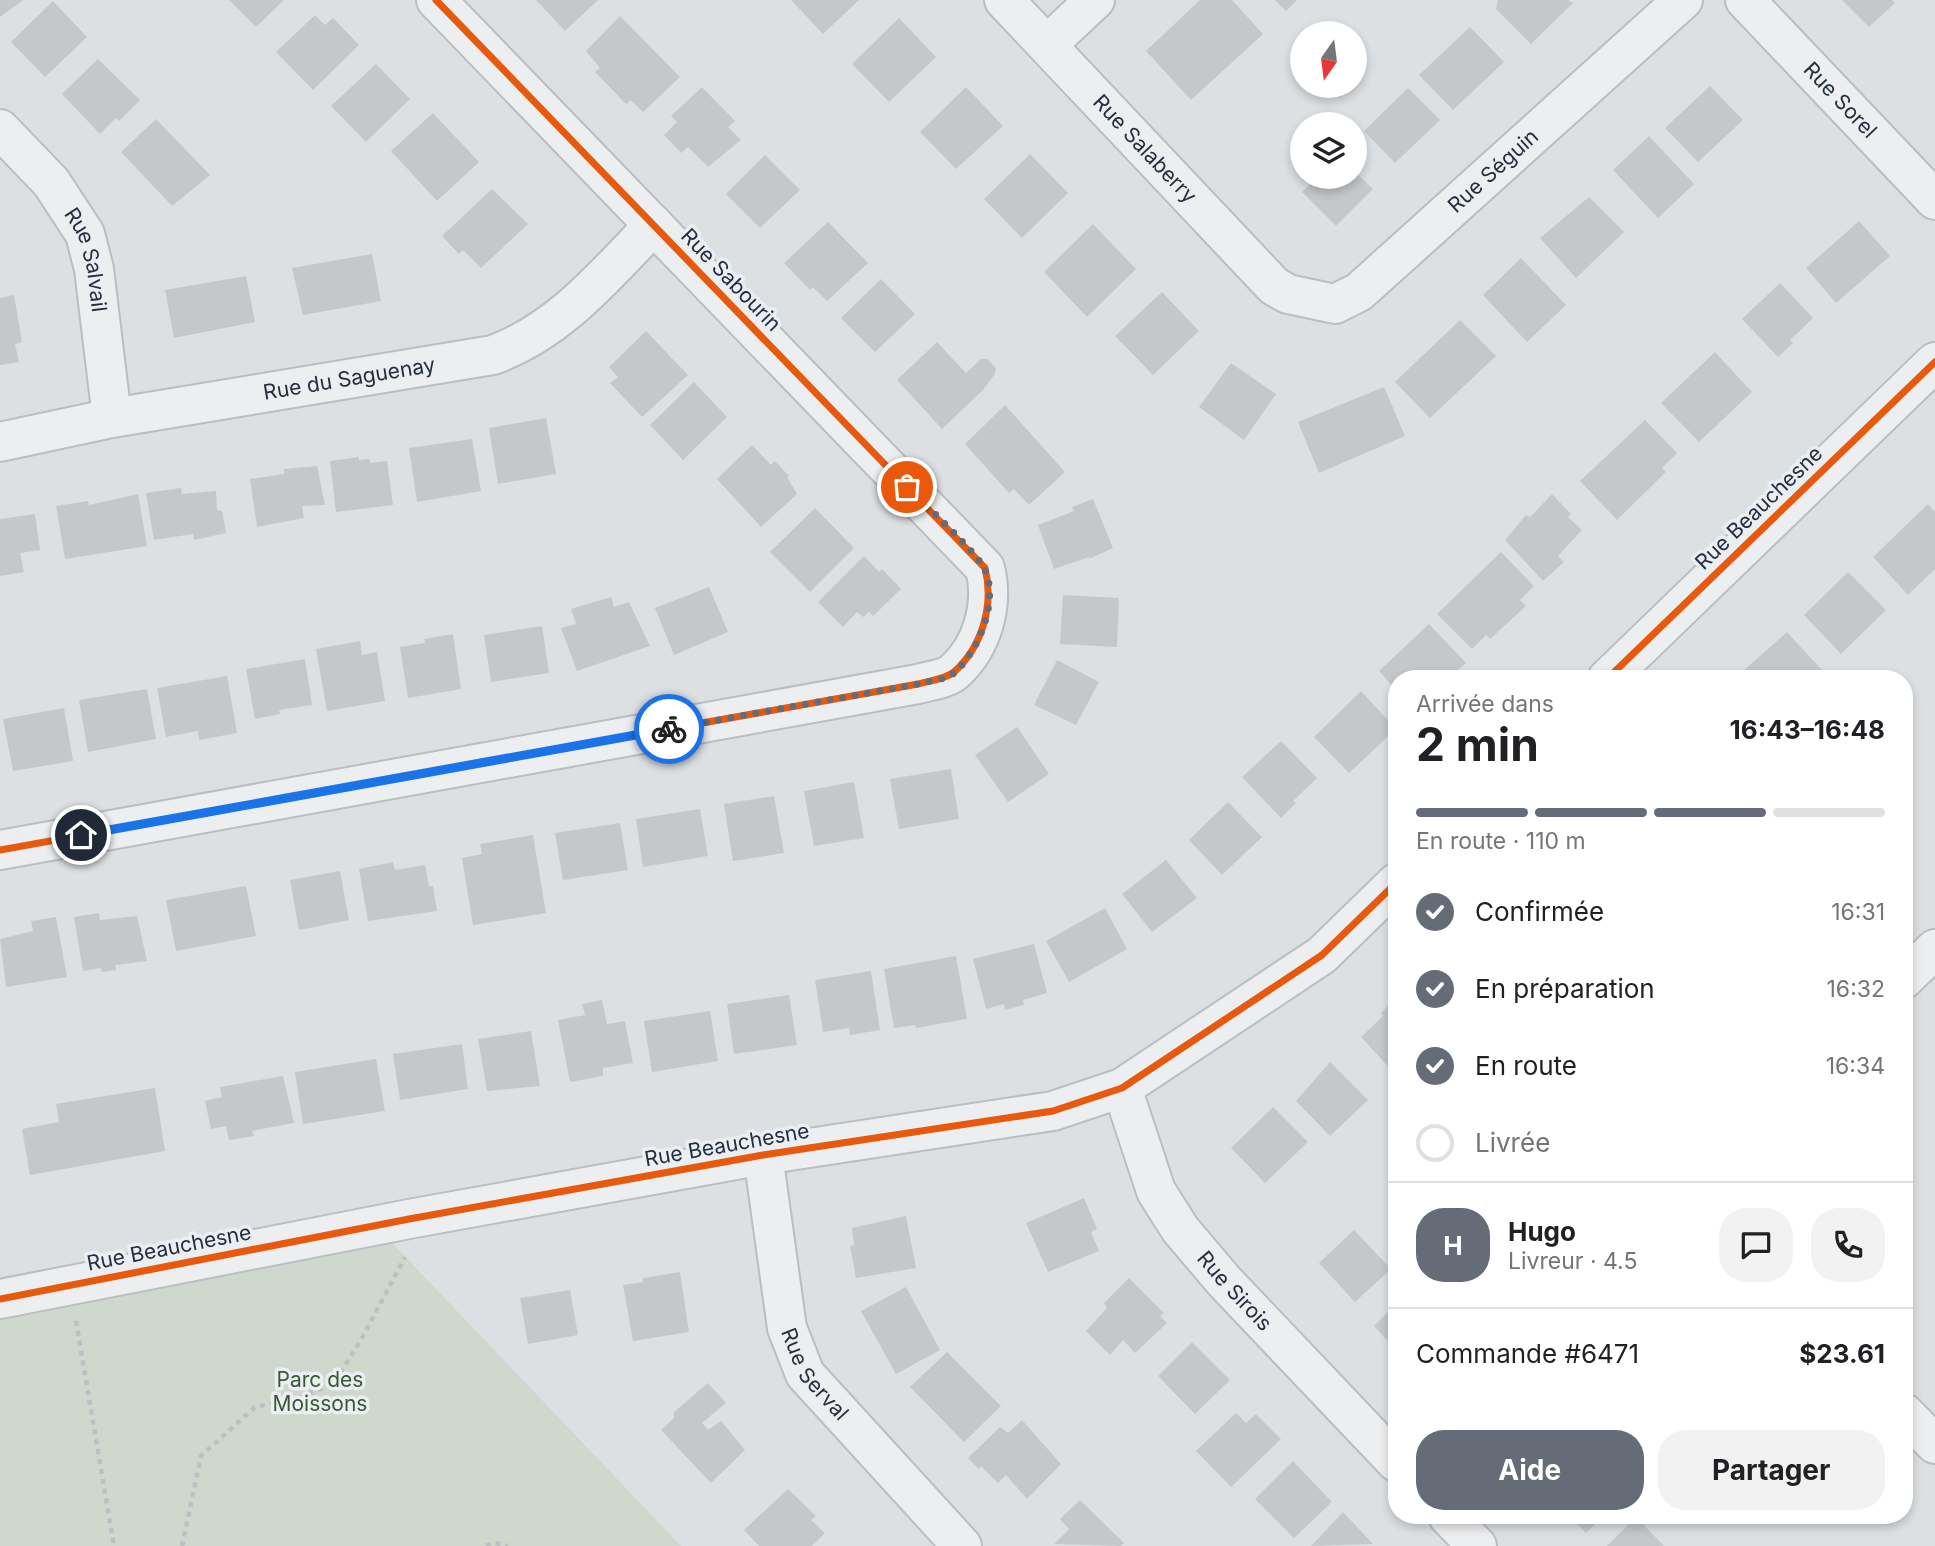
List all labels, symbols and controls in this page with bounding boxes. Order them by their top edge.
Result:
north arrow [1290,21,1367,98]
map controls [1290,21,1367,189]
street label: Rue Sorel [1799,57,1882,143]
street label: Rue Salaberry [1088,89,1202,208]
button: layers [1290,112,1367,189]
street label: Rue Séguin [1443,124,1543,218]
street label: Rue Salvail [59,203,112,313]
street label: Rue Sabourin [676,223,787,336]
street label: Rue du Saguenay [261,352,437,405]
street label: Rue Beauchesne [1690,441,1827,575]
pin [877,457,937,517]
icon: bag [888,468,926,506]
text: Arrivée dans [1416,690,1554,718]
courier [634,694,704,764]
icon: bike [650,710,688,748]
text: 16:43–16:48 [1730,714,1885,745]
text: 2 min [1416,716,1539,772]
pin [51,805,111,865]
icon: home [62,816,100,854]
text: En route · 110 m [1416,827,1586,855]
icon: check [1416,893,1454,931]
text: Confirmée [1475,896,1604,927]
text: 16:31 [1831,898,1885,926]
icon: check [1416,970,1454,1008]
text: En préparation [1475,973,1655,1004]
text: 16:32 [1827,975,1885,1003]
icon: check [1416,1047,1454,1085]
text: En route [1475,1050,1577,1081]
text: 16:34 [1826,1052,1885,1080]
street label: Rue Beauchesne [643,1118,811,1171]
text: Livrée [1475,1127,1550,1158]
button: chat [1719,1208,1793,1282]
button: phone [1811,1208,1885,1282]
text: Hugo [1508,1216,1576,1247]
street label: Rue Beauchesne [85,1219,253,1276]
text: H [1443,1230,1463,1261]
street label: Rue Sirois [1192,1246,1277,1336]
text: Livreur · 4.5 [1508,1247,1637,1275]
street label: Rue Serval [776,1324,854,1425]
text: Commande #6471 [1416,1338,1639,1369]
text: $23.61 [1799,1338,1885,1369]
park label: Parc des Moissons [273,1367,367,1416]
button: Aide [1416,1430,1644,1510]
button: Partager [1658,1430,1885,1510]

